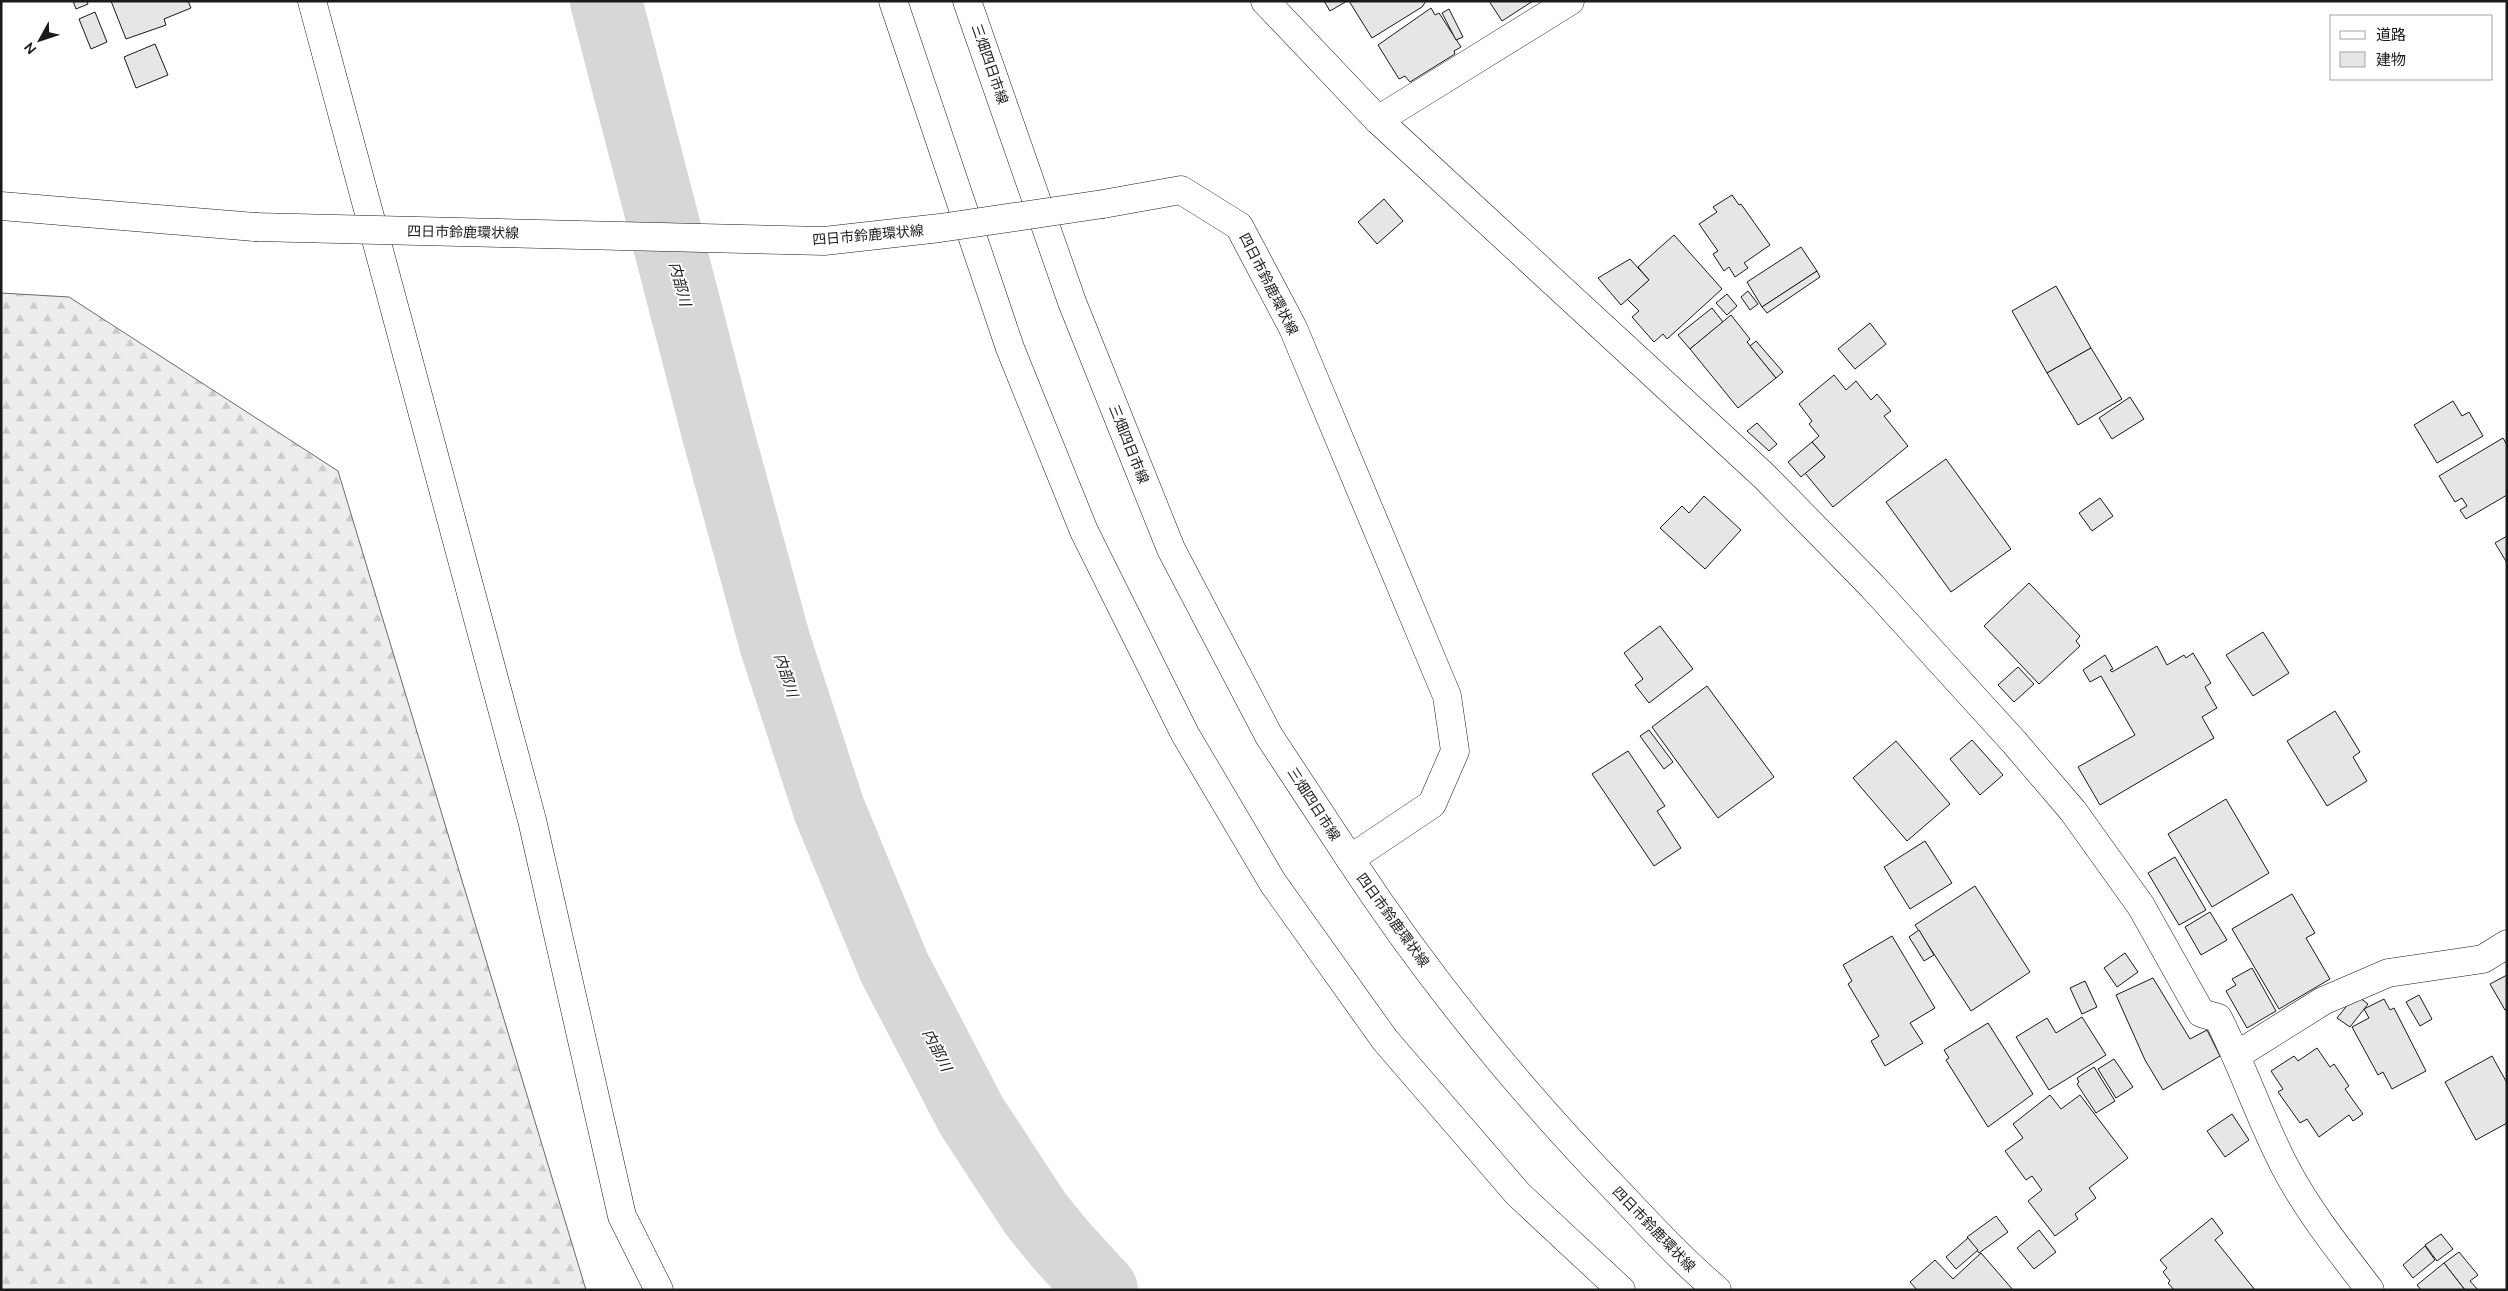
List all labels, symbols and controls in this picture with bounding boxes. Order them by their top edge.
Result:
north arrow [15,15,65,65]
legend [2330,15,2493,80]
street label: 三畑四日市線 [969,22,1011,106]
text: 道路 [2376,26,2406,43]
text: N [21,39,40,58]
text: 建物 [2376,51,2406,68]
street label: 四日市鈴鹿環状線 [812,222,924,248]
street label: 四日市鈴鹿環状線 [407,223,519,241]
street label: 四日市鈴鹿環状線 [1236,230,1302,338]
water label: 内部川 [666,260,695,310]
street label: 三畑四日市線 [1106,402,1152,486]
water label: 内部川 [771,651,802,701]
street label: 三畑四日市線 [1284,764,1344,844]
street label: 四日市鈴鹿環状線 [1354,870,1432,970]
water label: 内部川 [920,1026,956,1075]
street label: 四日市鈴鹿環状線 [1609,1183,1699,1275]

